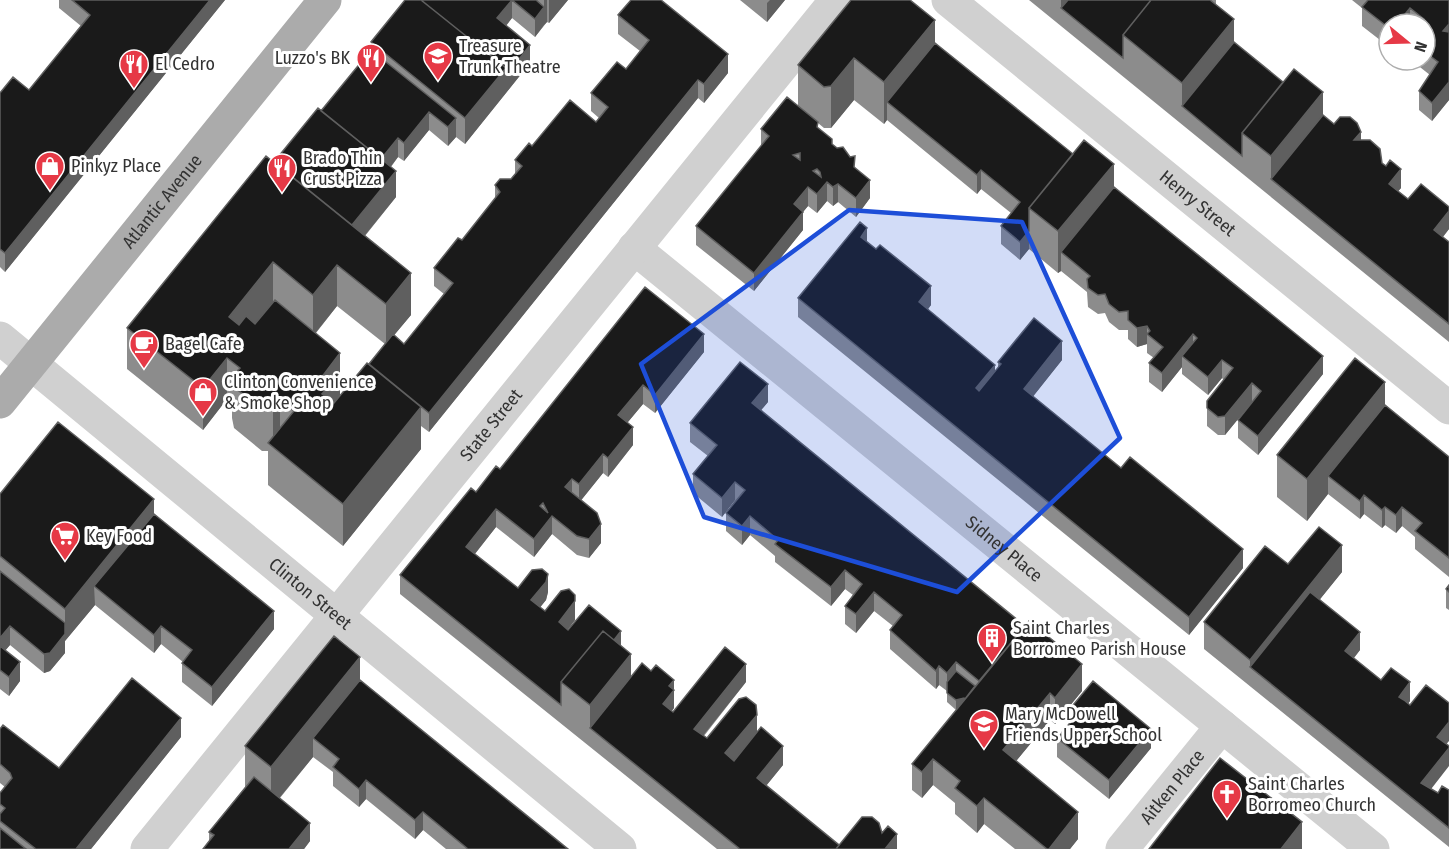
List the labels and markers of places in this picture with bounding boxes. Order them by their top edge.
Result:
place label: Treasure Trunk Theatre [459,35,561,78]
school or university icon: Treasure Trunk Theatre [422,40,454,82]
restaurant icon: Luzzo's BK [355,42,387,84]
place label: Luzzo's BK [275,47,350,69]
restaurant icon: El Cedro [118,48,150,90]
place label: El Cedro [155,53,215,75]
place label: Brado Thin Crust Pizza [303,147,383,190]
shop icon: Pinkyz Place [34,150,66,192]
restaurant icon: Brado Thin Crust Pizza [266,152,298,194]
place label: Pinkyz Place [71,155,161,177]
cafe icon: Bagel Cafe [128,328,160,370]
place label: Bagel Cafe [165,333,242,355]
place label: Clinton Convenience & Smoke Shop [224,371,374,414]
shop icon: Clinton Convenience & Smoke Shop [187,376,219,418]
supermarket icon: Key Food [49,520,81,562]
place label: Key Food [86,525,152,547]
place label: Saint Charles Borromeo Parish House [1013,617,1186,660]
building icon: Saint Charles Borromeo Parish House [976,622,1008,664]
place label: Mary McDowell Friends Upper School [1005,703,1162,746]
school or university icon: Mary McDowell Friends Upper School [968,708,1000,750]
place label: Saint Charles Borromeo Church [1248,773,1376,816]
church icon: Saint Charles Borromeo Church [1211,778,1243,820]

